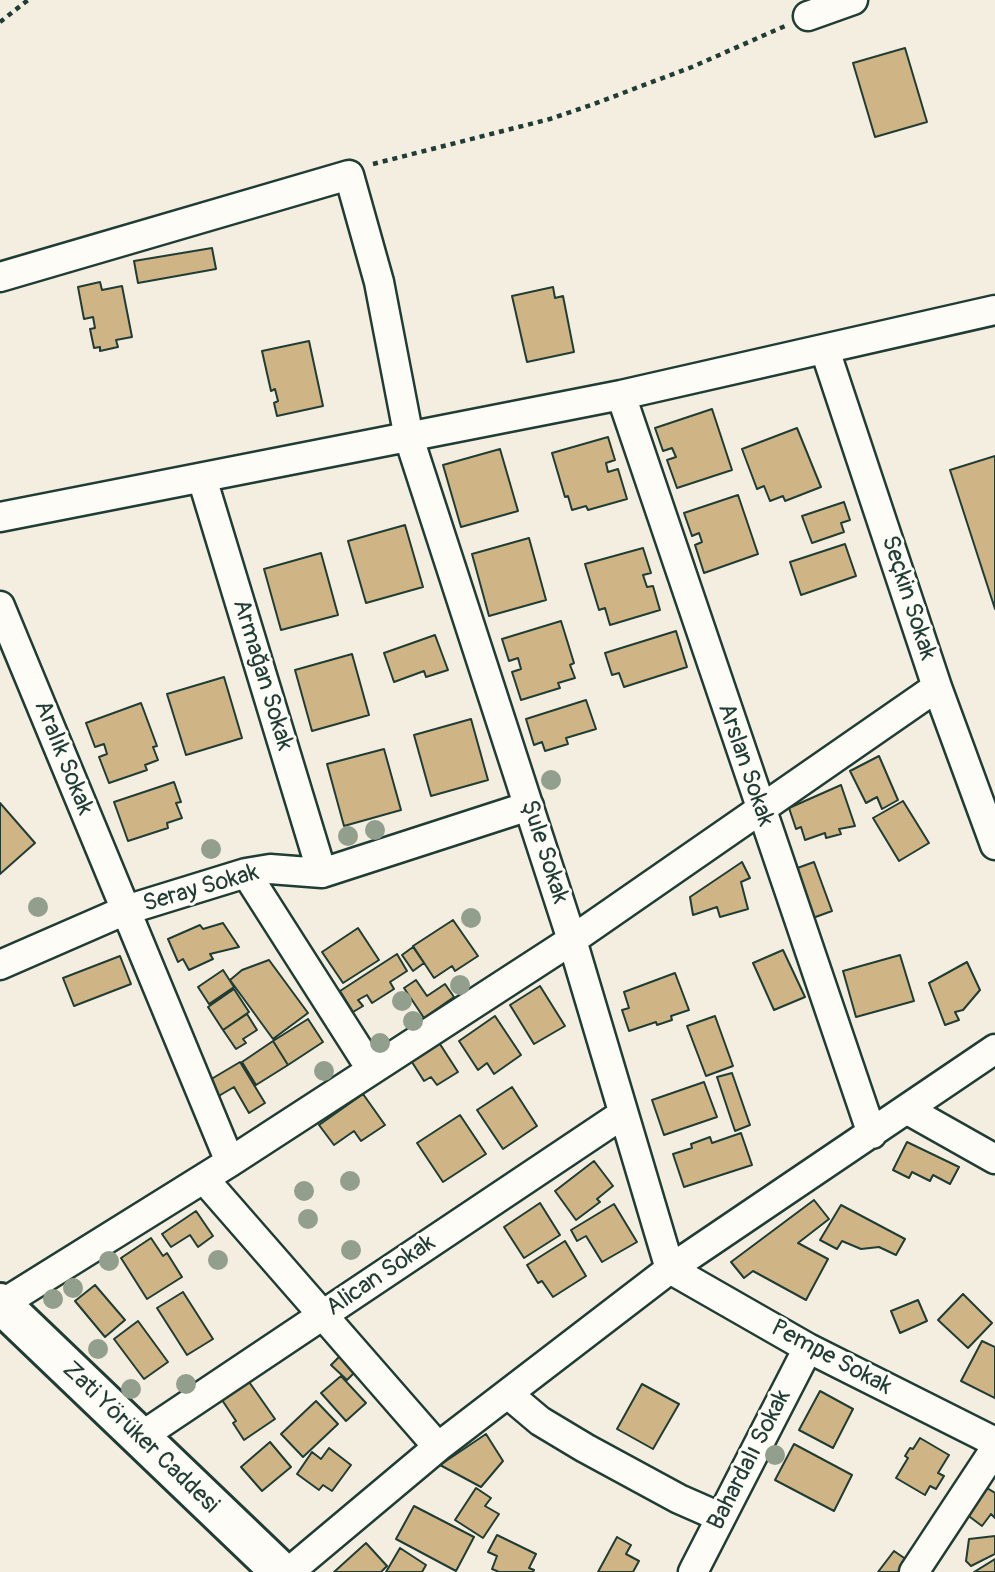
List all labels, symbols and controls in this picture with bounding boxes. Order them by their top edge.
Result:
street label: Seçkin Sokak [874,532,942,664]
street label: Armağan Sokak [225,596,299,754]
street label: Aralık Sokak [27,697,99,819]
street label: Arslan Sokak [711,700,779,830]
street label: Şule Sokak [514,797,574,907]
street label: Seray Sokak [140,859,262,919]
street label: Alican Sokak [321,1229,441,1323]
street label: Pempe Sokak [766,1314,896,1402]
street label: Zati Yörüker Caddesi [56,1356,224,1520]
street label: Bahardalı Sokak [702,1385,798,1535]

